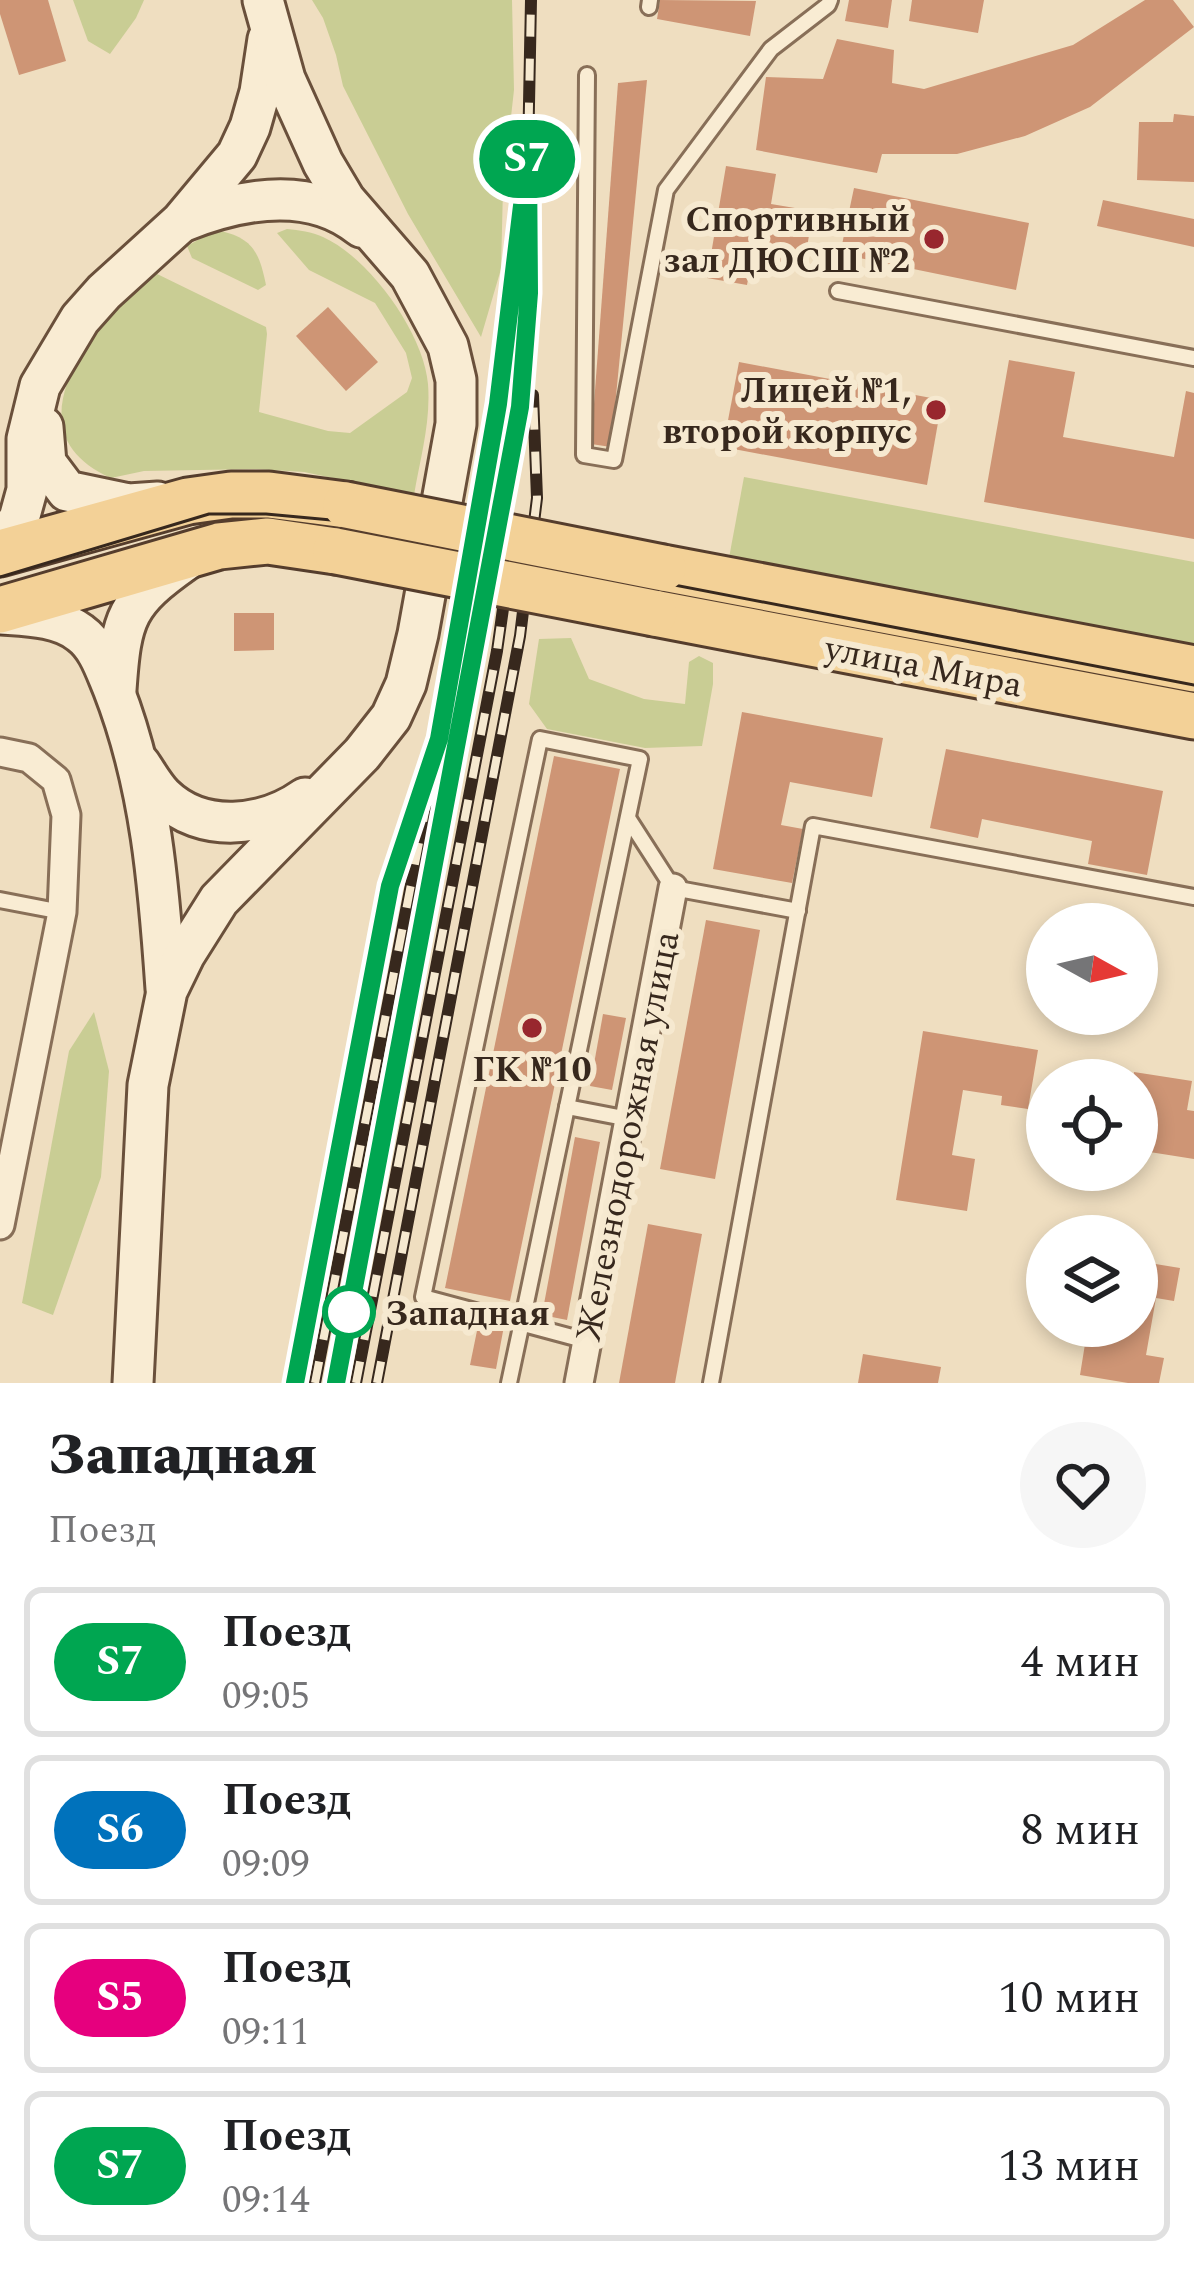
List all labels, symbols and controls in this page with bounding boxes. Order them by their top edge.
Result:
line badge: S7 [473,120,581,198]
text: S7 [503,127,551,190]
place label: Спортивный зал ДЮСШ №2 [664,193,910,289]
marker: Спортивный зал ДЮСШ №2 [921,226,947,252]
place label: Лицей №1, второй корпус [662,364,912,460]
marker: Лицей №1, второй корпус [923,397,949,423]
street label: улица Мира [819,621,1028,714]
north arrow [1026,903,1158,1035]
map controls [1026,903,1158,1347]
street label: Железнодорожная улица [562,926,695,1346]
marker: ГК №10 [519,1015,545,1041]
place label: ГК №10 [472,1043,592,1098]
button: locate [1026,1059,1158,1191]
button: layers [1026,1215,1158,1347]
marker: Западная [324,1287,374,1337]
place label: Западная [385,1287,550,1342]
text: Западная [48,1413,317,1499]
button: heart [1020,1422,1146,1548]
text: Поезд [48,1501,157,1560]
text: Поезд [222,1598,351,1667]
text: 4 мин [1021,1628,1140,1697]
text: S7 [96,1630,144,1693]
text: 09:05 [222,1667,310,1726]
text: Поезд [222,1766,351,1835]
text: 8 мин [1021,1796,1140,1865]
text: S6 [96,1798,144,1861]
text: 09:09 [222,1835,310,1894]
text: Поезд [222,1934,351,2003]
text: 10 мин [998,1964,1140,2033]
text: S5 [96,1966,144,2029]
text: 09:11 [222,2003,310,2062]
text: Поезд [222,2102,351,2171]
text: 13 мин [998,2132,1140,2201]
text: S7 [96,2134,144,2197]
text: 09:14 [222,2171,310,2230]

